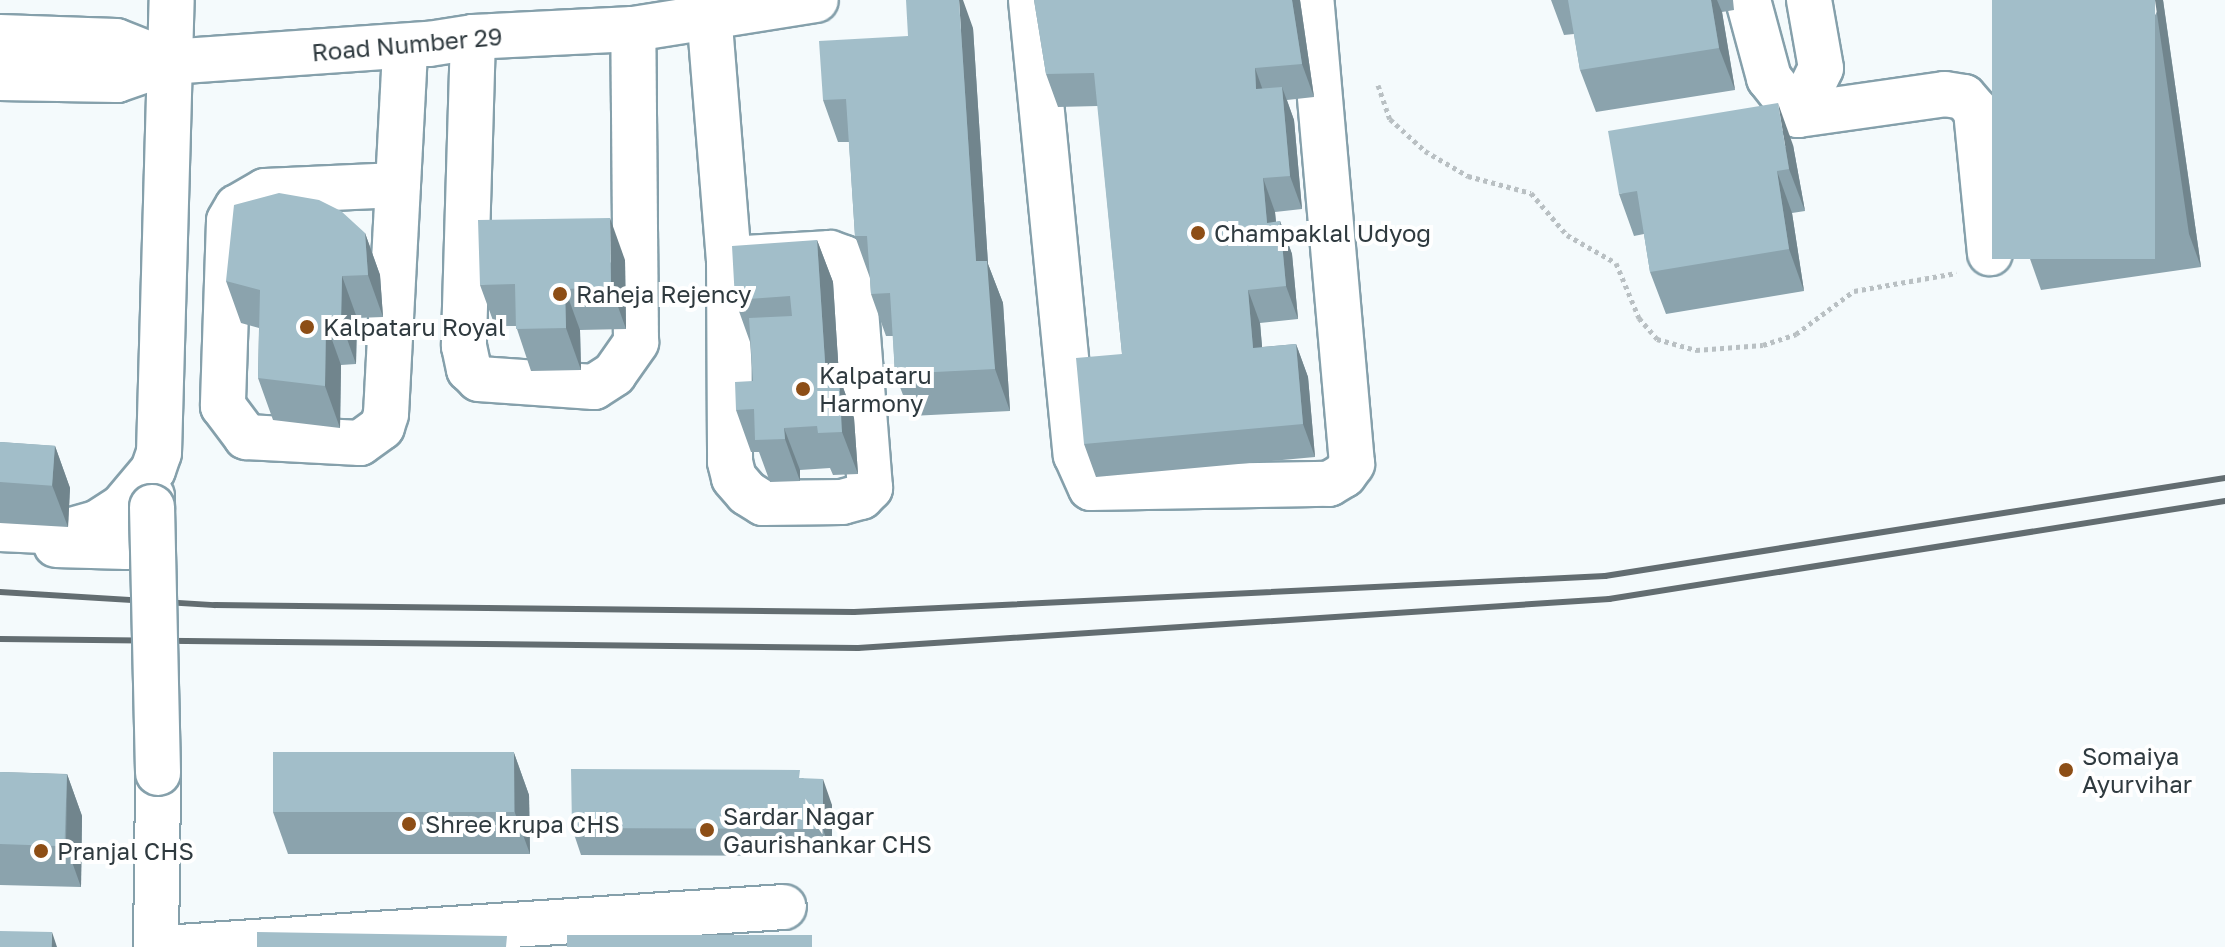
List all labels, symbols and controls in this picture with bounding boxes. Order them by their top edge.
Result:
street label: Road Number 29 [310,21,504,67]
place label: Champaklal Udyog [1214,219,1431,247]
marker: Champaklal Udyog [1189,224,1207,242]
place label: Raheja Rejency [576,280,751,308]
marker: Raheja Rejency [551,285,569,303]
place label: Kalpataru Royal [323,313,506,341]
marker: Kalpataru Royal [298,318,316,336]
place label: Kalpataru Harmony [819,361,932,417]
marker: Kalpataru Harmony [794,380,812,398]
place label: Somaiya Ayurvihar [2082,742,2192,798]
marker: Somaiya Ayurvihar [2057,761,2075,779]
place label: Sardar Nagar Gaurishankar CHS [723,802,932,858]
place label: Shree krupa CHS [425,810,620,838]
marker: Shree krupa CHS [400,815,418,833]
marker: Sardar Nagar Gaurishankar CHS [698,821,716,839]
place label: Pranjal CHS [57,837,194,865]
marker: Pranjal CHS [32,842,50,860]

